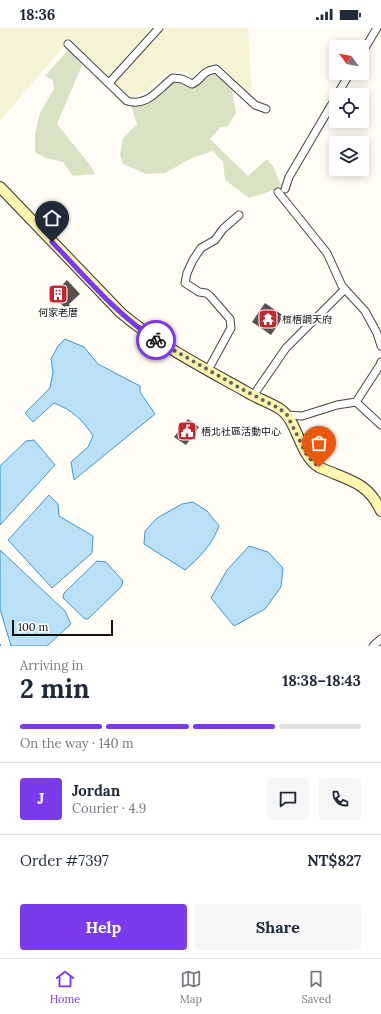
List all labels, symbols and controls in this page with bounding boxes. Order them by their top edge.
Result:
text: 18:36 [20,5,55,24]
north arrow [329,40,369,80]
map controls [329,40,369,176]
button: locate [329,88,369,128]
button: layers [329,136,369,176]
pin [35,201,69,242]
icon: home [41,207,63,229]
building icon: 何家老厝 [47,283,69,305]
place label: 何家老厝 [38,306,78,319]
temple icon: 椬梧調天府 [257,308,279,330]
place label: 椬梧調天府 [282,313,332,326]
courier [136,320,176,360]
icon: bike [145,329,167,351]
public building icon: 梧北社區活動中心 [176,420,198,442]
place label: 梧北社區活動中心 [201,425,281,438]
pin [302,426,336,467]
icon: bag [308,432,330,454]
scale bar [12,618,113,637]
text: 100 m [18,620,48,634]
text: Arriving in [20,657,83,674]
text: 18:38–18:43 [282,671,361,690]
text: 2 min [20,672,90,705]
text: On the way · 140 m [20,735,134,752]
button: chat [267,778,309,820]
button: phone [319,778,361,820]
text: Jordan [72,781,120,800]
text: J [38,789,44,808]
text: Courier · 4.9 [72,800,146,817]
text: Order #7397 [20,851,109,870]
text: NT$827 [307,851,361,870]
button: Help [20,904,187,950]
button: Share [195,904,361,950]
tab: Home [50,968,80,1006]
tab: Map [180,968,202,1006]
tab: Saved [301,968,331,1006]

